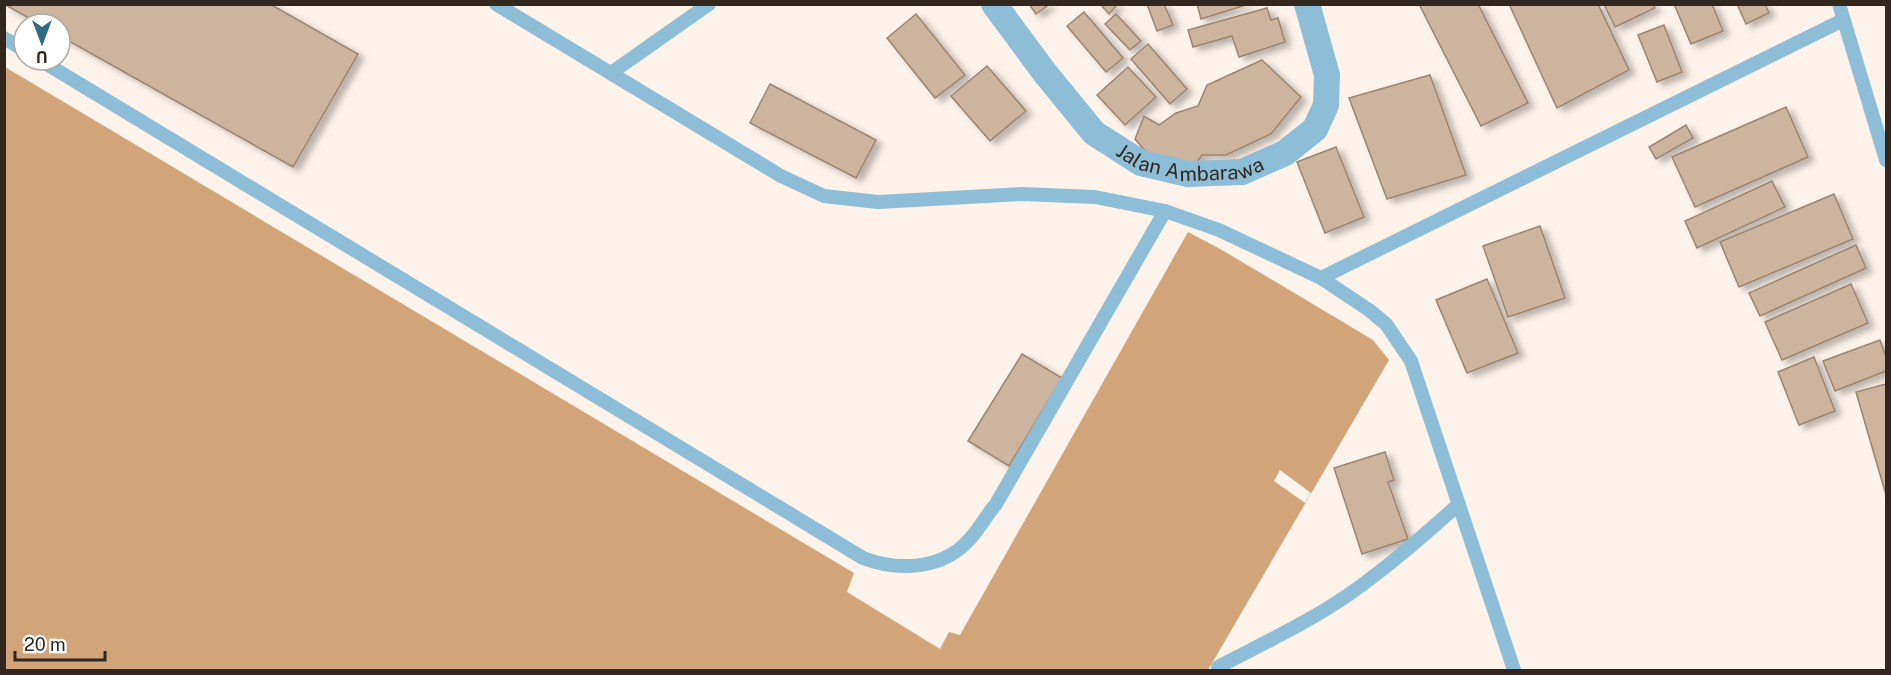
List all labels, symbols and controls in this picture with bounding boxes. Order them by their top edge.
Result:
north arrow [12,12,72,72]
text: U [36,47,48,66]
street label: Jalan Ambarawa [1112,139,1267,186]
scale bar [15,624,105,662]
text: 20 m [24,634,66,655]

